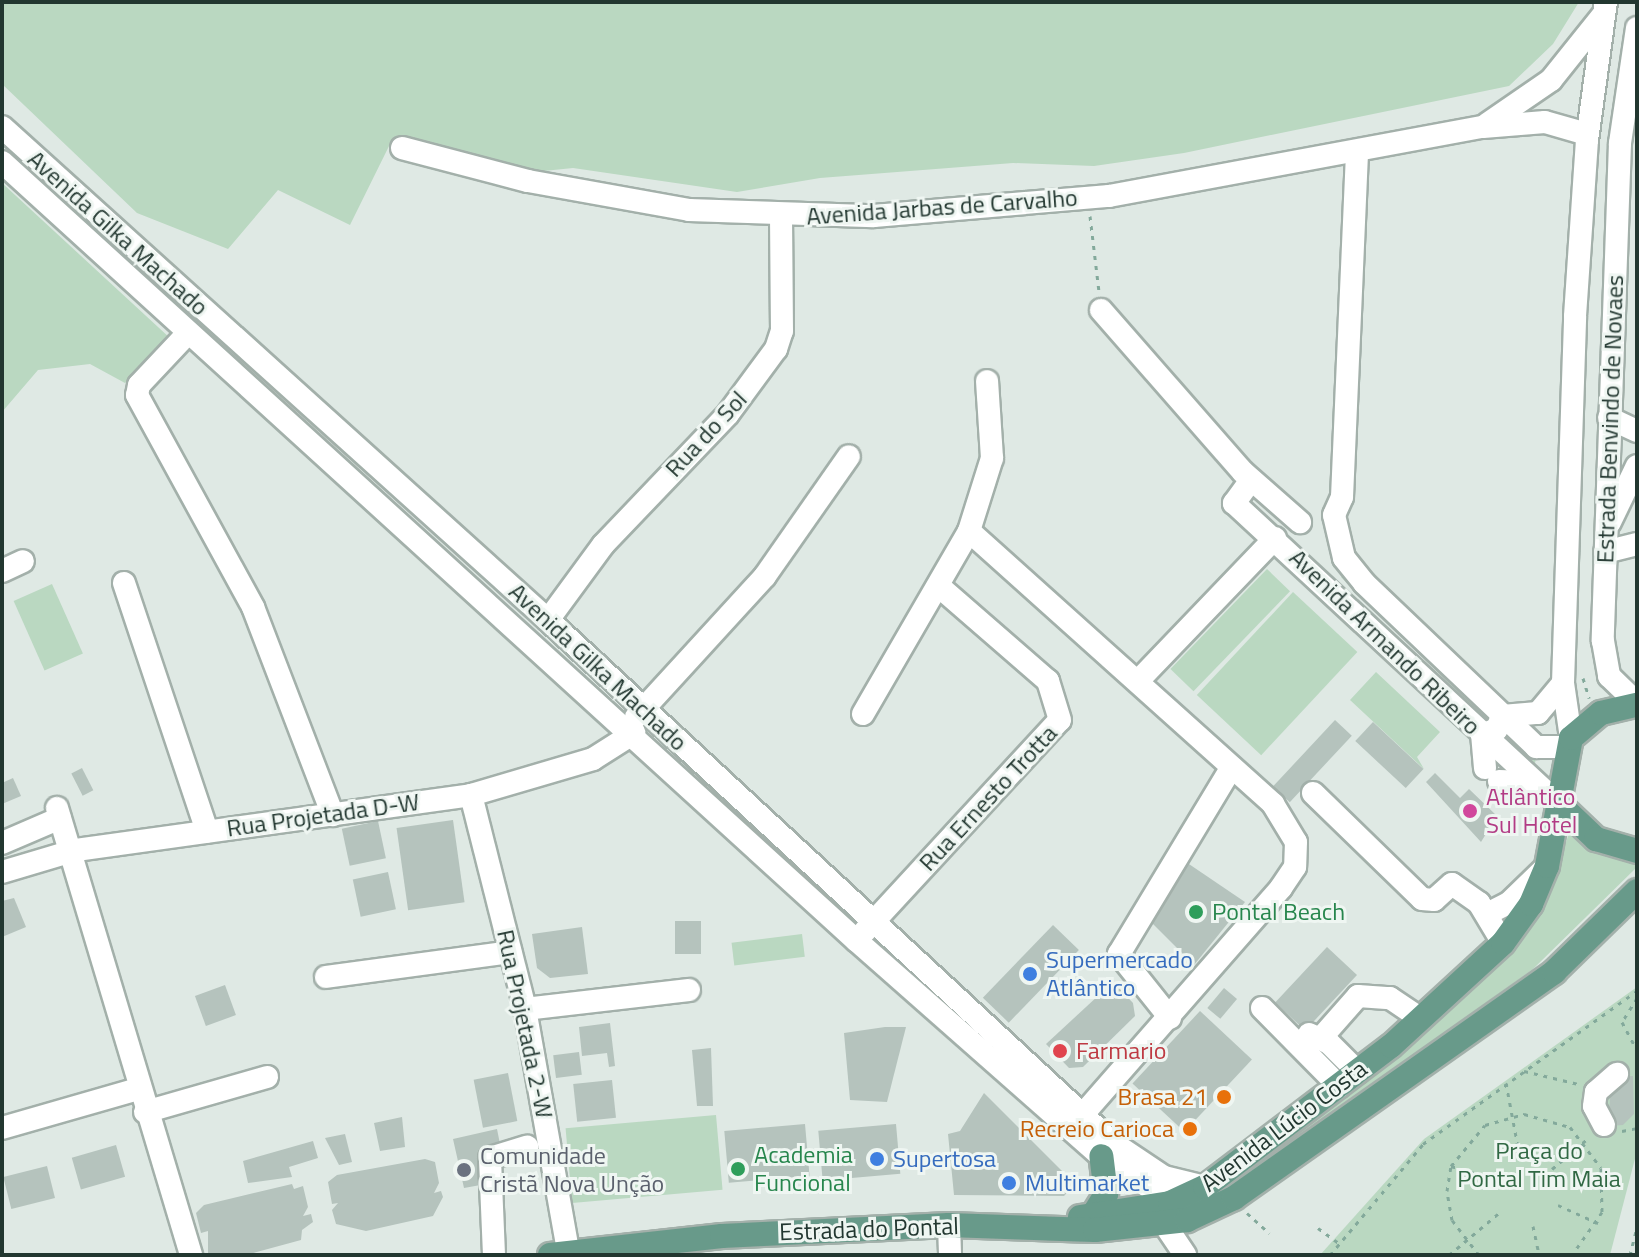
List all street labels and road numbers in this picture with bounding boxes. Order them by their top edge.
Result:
street label: Avenida Gilka Machado [22,144,214,322]
street label: Avenida Jarbas de Carvalho [805,183,1079,231]
street label: Estrada Benvindo de Novaes [1591,274,1629,564]
street label: Rua do Sol [659,385,753,483]
street label: Avenida Armando Ribeiro [1283,543,1487,741]
street label: Avenida Gilka Machado [503,577,693,757]
street label: Rua Ernesto Trotta [913,719,1063,877]
street label: Rua Projetada D-W [225,787,421,843]
street label: Rua Projetada 2-W [491,927,559,1121]
street label: Avenida Lúcio Costa [1195,1054,1373,1198]
street label: Estrada do Pontal [779,1211,959,1247]

